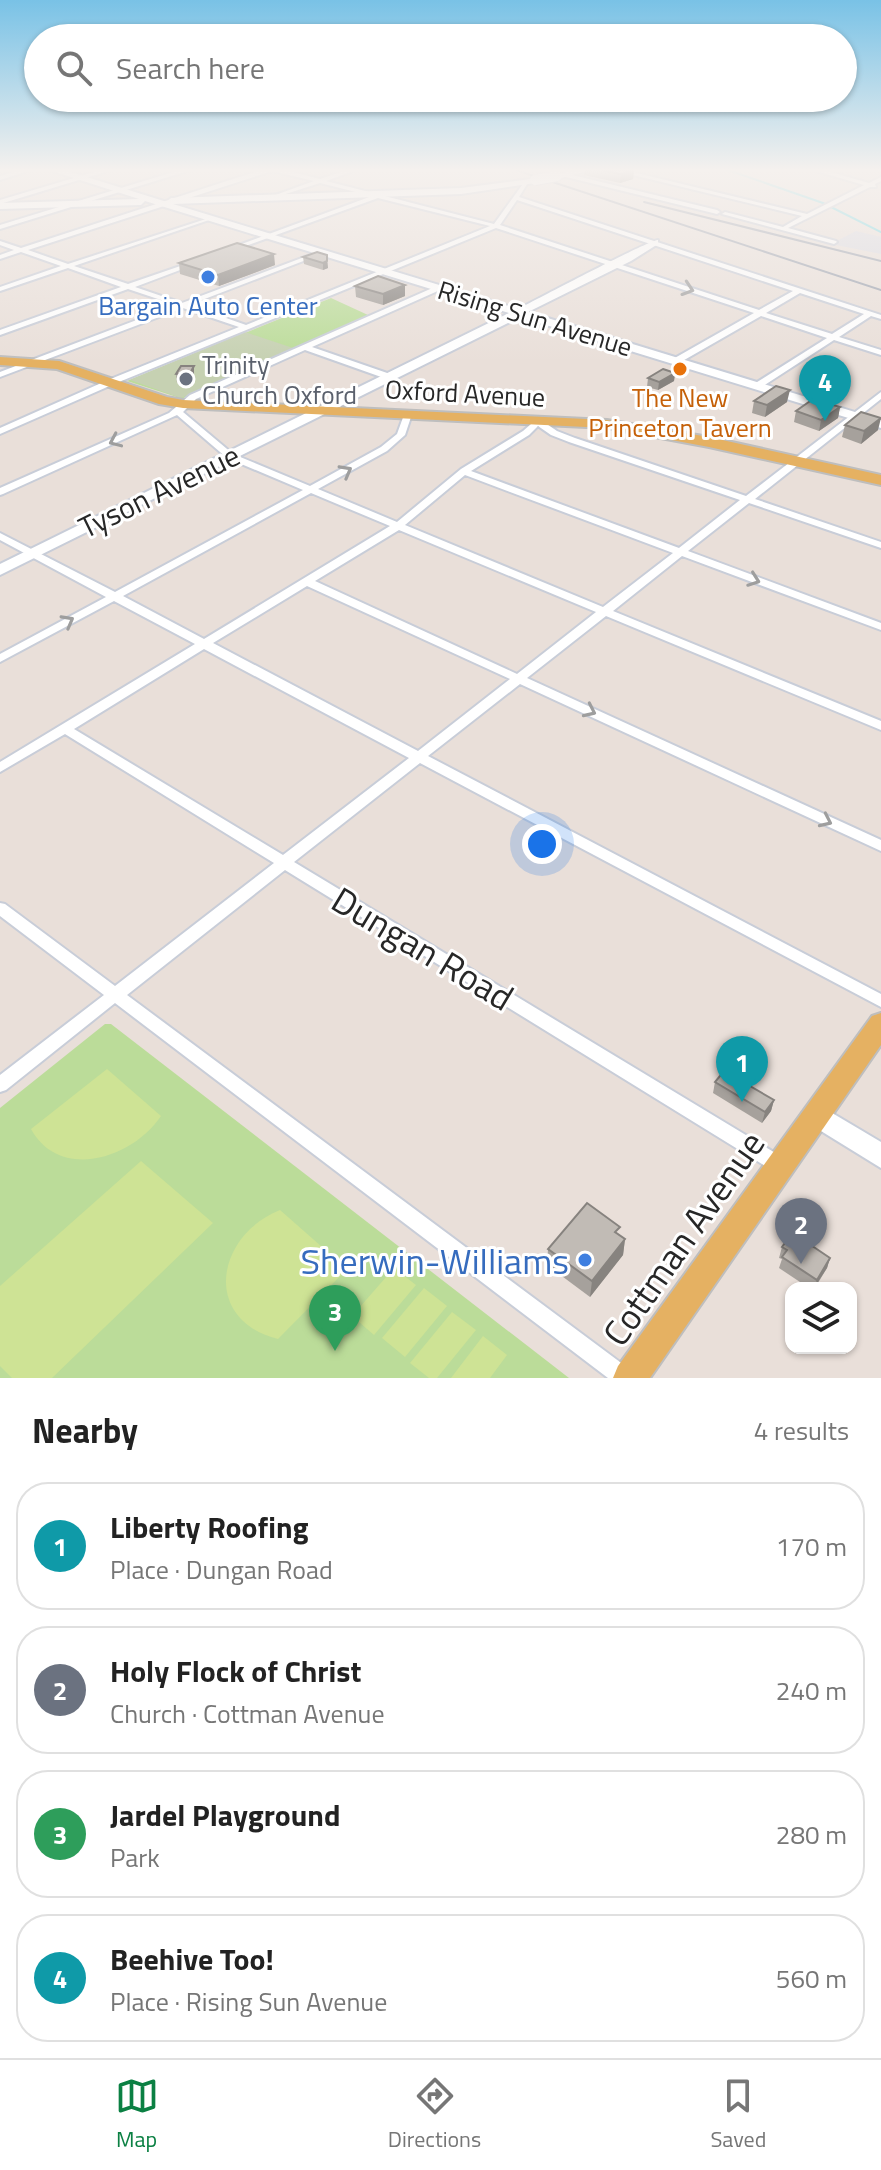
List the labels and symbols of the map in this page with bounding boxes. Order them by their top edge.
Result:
marker: Bargain Auto Center [199,268,217,286]
street label: Rising Sun Avenue [433,270,637,366]
one-way arrow [680,280,694,296]
place label: Bargain Auto Center [98,286,318,325]
place label: Trinity Church Oxford [202,345,357,414]
pin: 4 [799,355,851,421]
marker: The New Princeton Tavern [671,360,689,378]
street label: Oxford Avenue [384,369,546,417]
marker: Trinity Church Oxford [177,370,195,388]
place label: The New Princeton Tavern [588,378,772,447]
one-way arrow [109,431,123,447]
street label: Tyson Avenue [71,432,247,550]
one-way arrow [338,465,352,480]
one-way arrow [746,570,760,587]
one-way arrow [60,615,74,631]
one-way arrow [582,702,596,718]
one-way arrow [818,811,832,827]
your location [522,824,562,864]
street label: Dungan Road [322,872,524,1024]
pin: 1 [716,1036,768,1102]
street label: Cottman Avenue [588,1119,778,1357]
pin: 2 [775,1198,827,1264]
place label: Sherwin-Williams [301,1233,569,1288]
marker: Sherwin-Williams [576,1251,594,1269]
pin: 3 [309,1285,361,1351]

